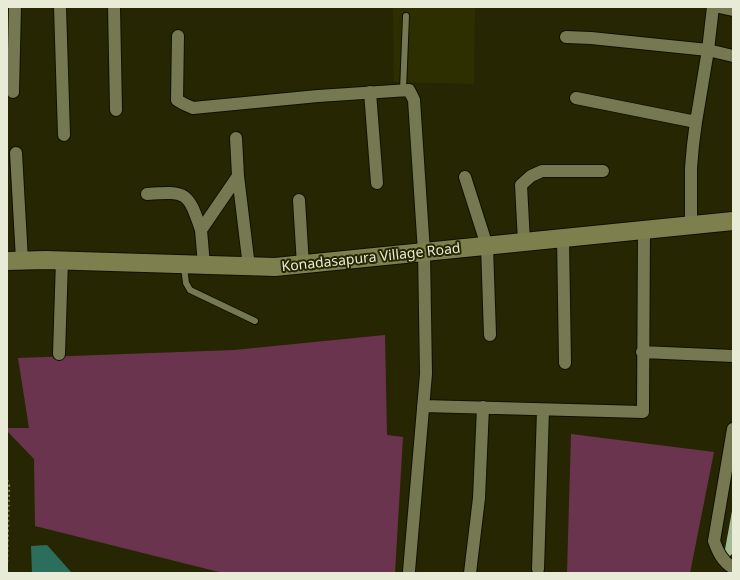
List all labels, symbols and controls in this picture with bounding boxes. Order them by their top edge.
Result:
street label: Konadasapura Village Road [281,240,461,276]

